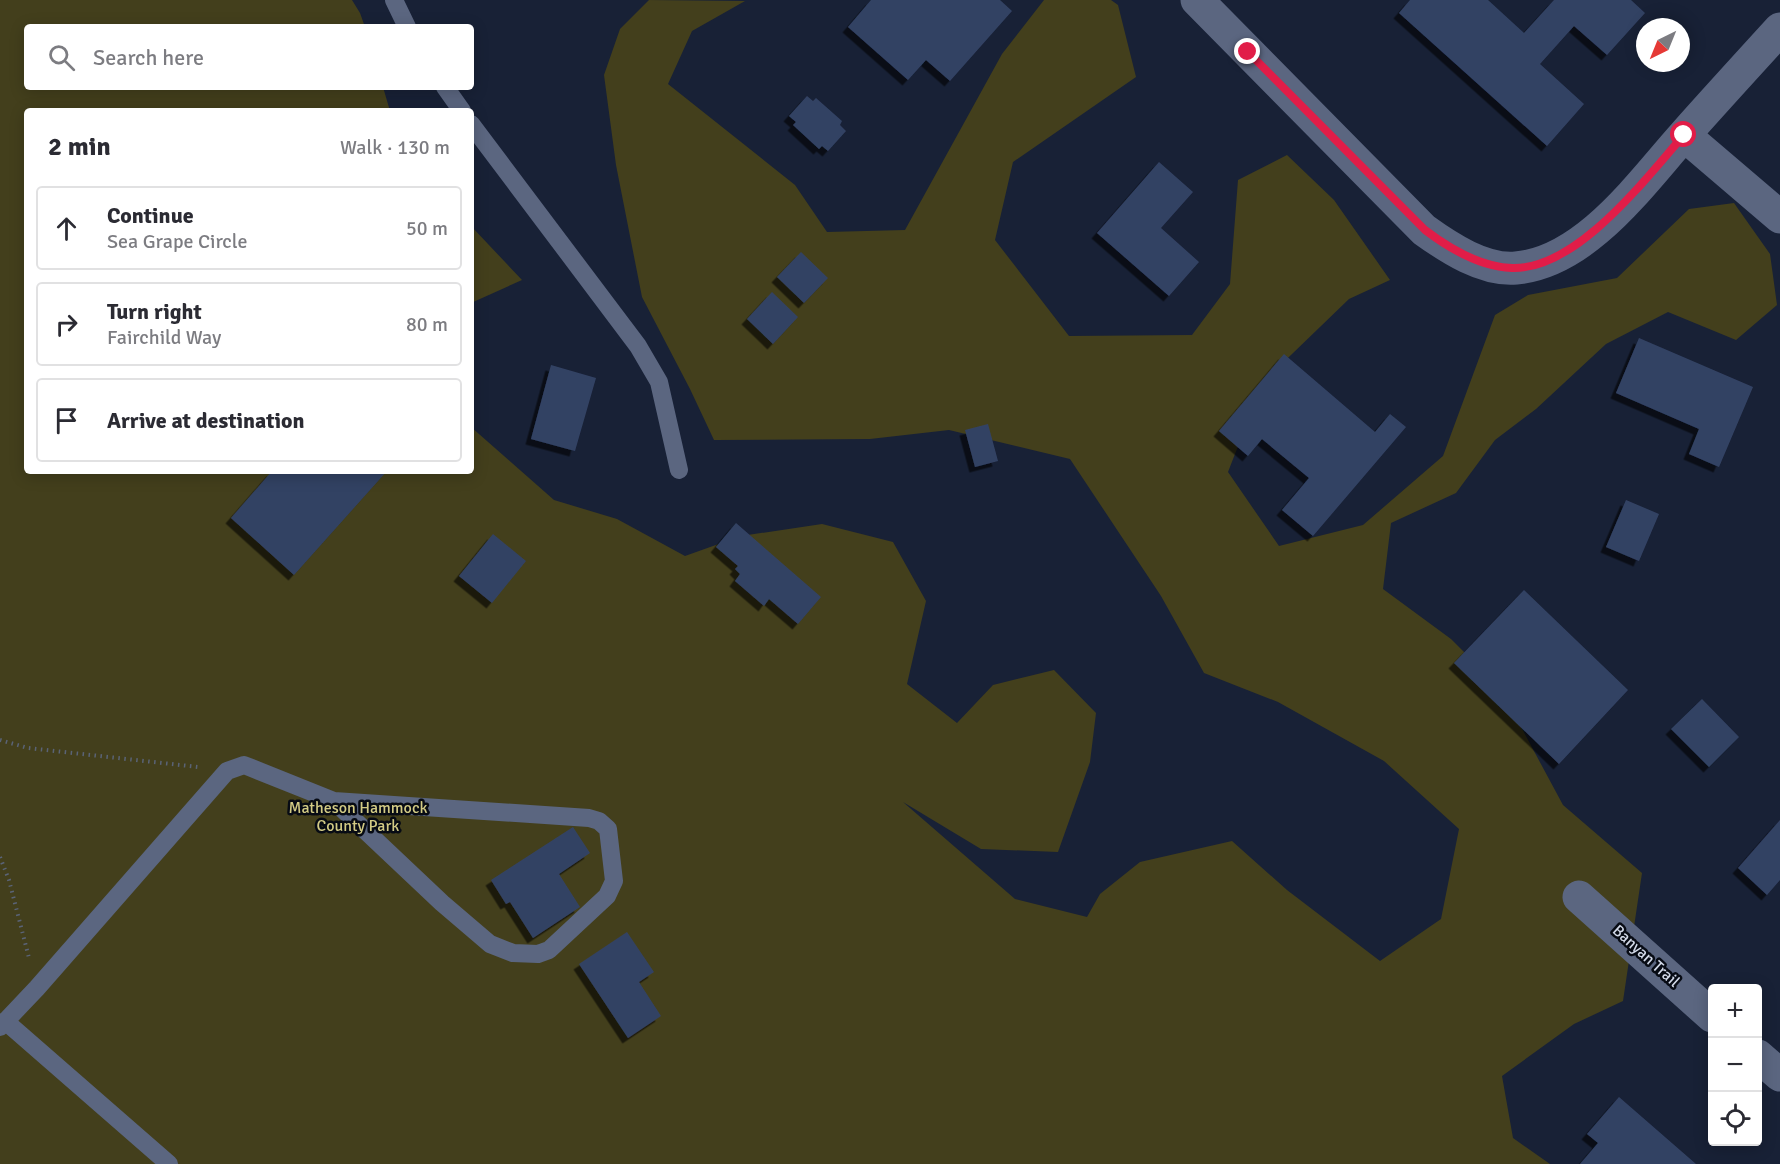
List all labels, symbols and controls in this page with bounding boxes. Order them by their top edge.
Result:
north arrow [1636,18,1690,72]
search box [24,24,474,90]
route end [1234,38,1260,64]
icon: search [45,41,78,74]
text: Search here [93,44,204,71]
route start [1670,121,1696,147]
text: 2 min [48,131,111,163]
text: Walk · 130 m [340,135,450,160]
text: Continue [107,202,194,229]
icon: ahead [50,212,83,245]
text: 50 m [406,216,448,241]
text: Sea Grape Circle [107,229,247,254]
text: Turn right [107,298,202,325]
icon: right [50,308,83,341]
text: 80 m [406,312,448,337]
text: Fairchild Way [107,325,221,350]
icon: arrive [50,404,83,437]
text: Arrive at destination [107,407,304,434]
park label: Matheson Hammock County Park [288,798,428,836]
street label: Banyan Trail [1608,920,1684,992]
map controls [1708,984,1762,1146]
button: + [1708,984,1762,1038]
button: − [1708,1038,1762,1092]
button: locate [1708,1092,1762,1146]

